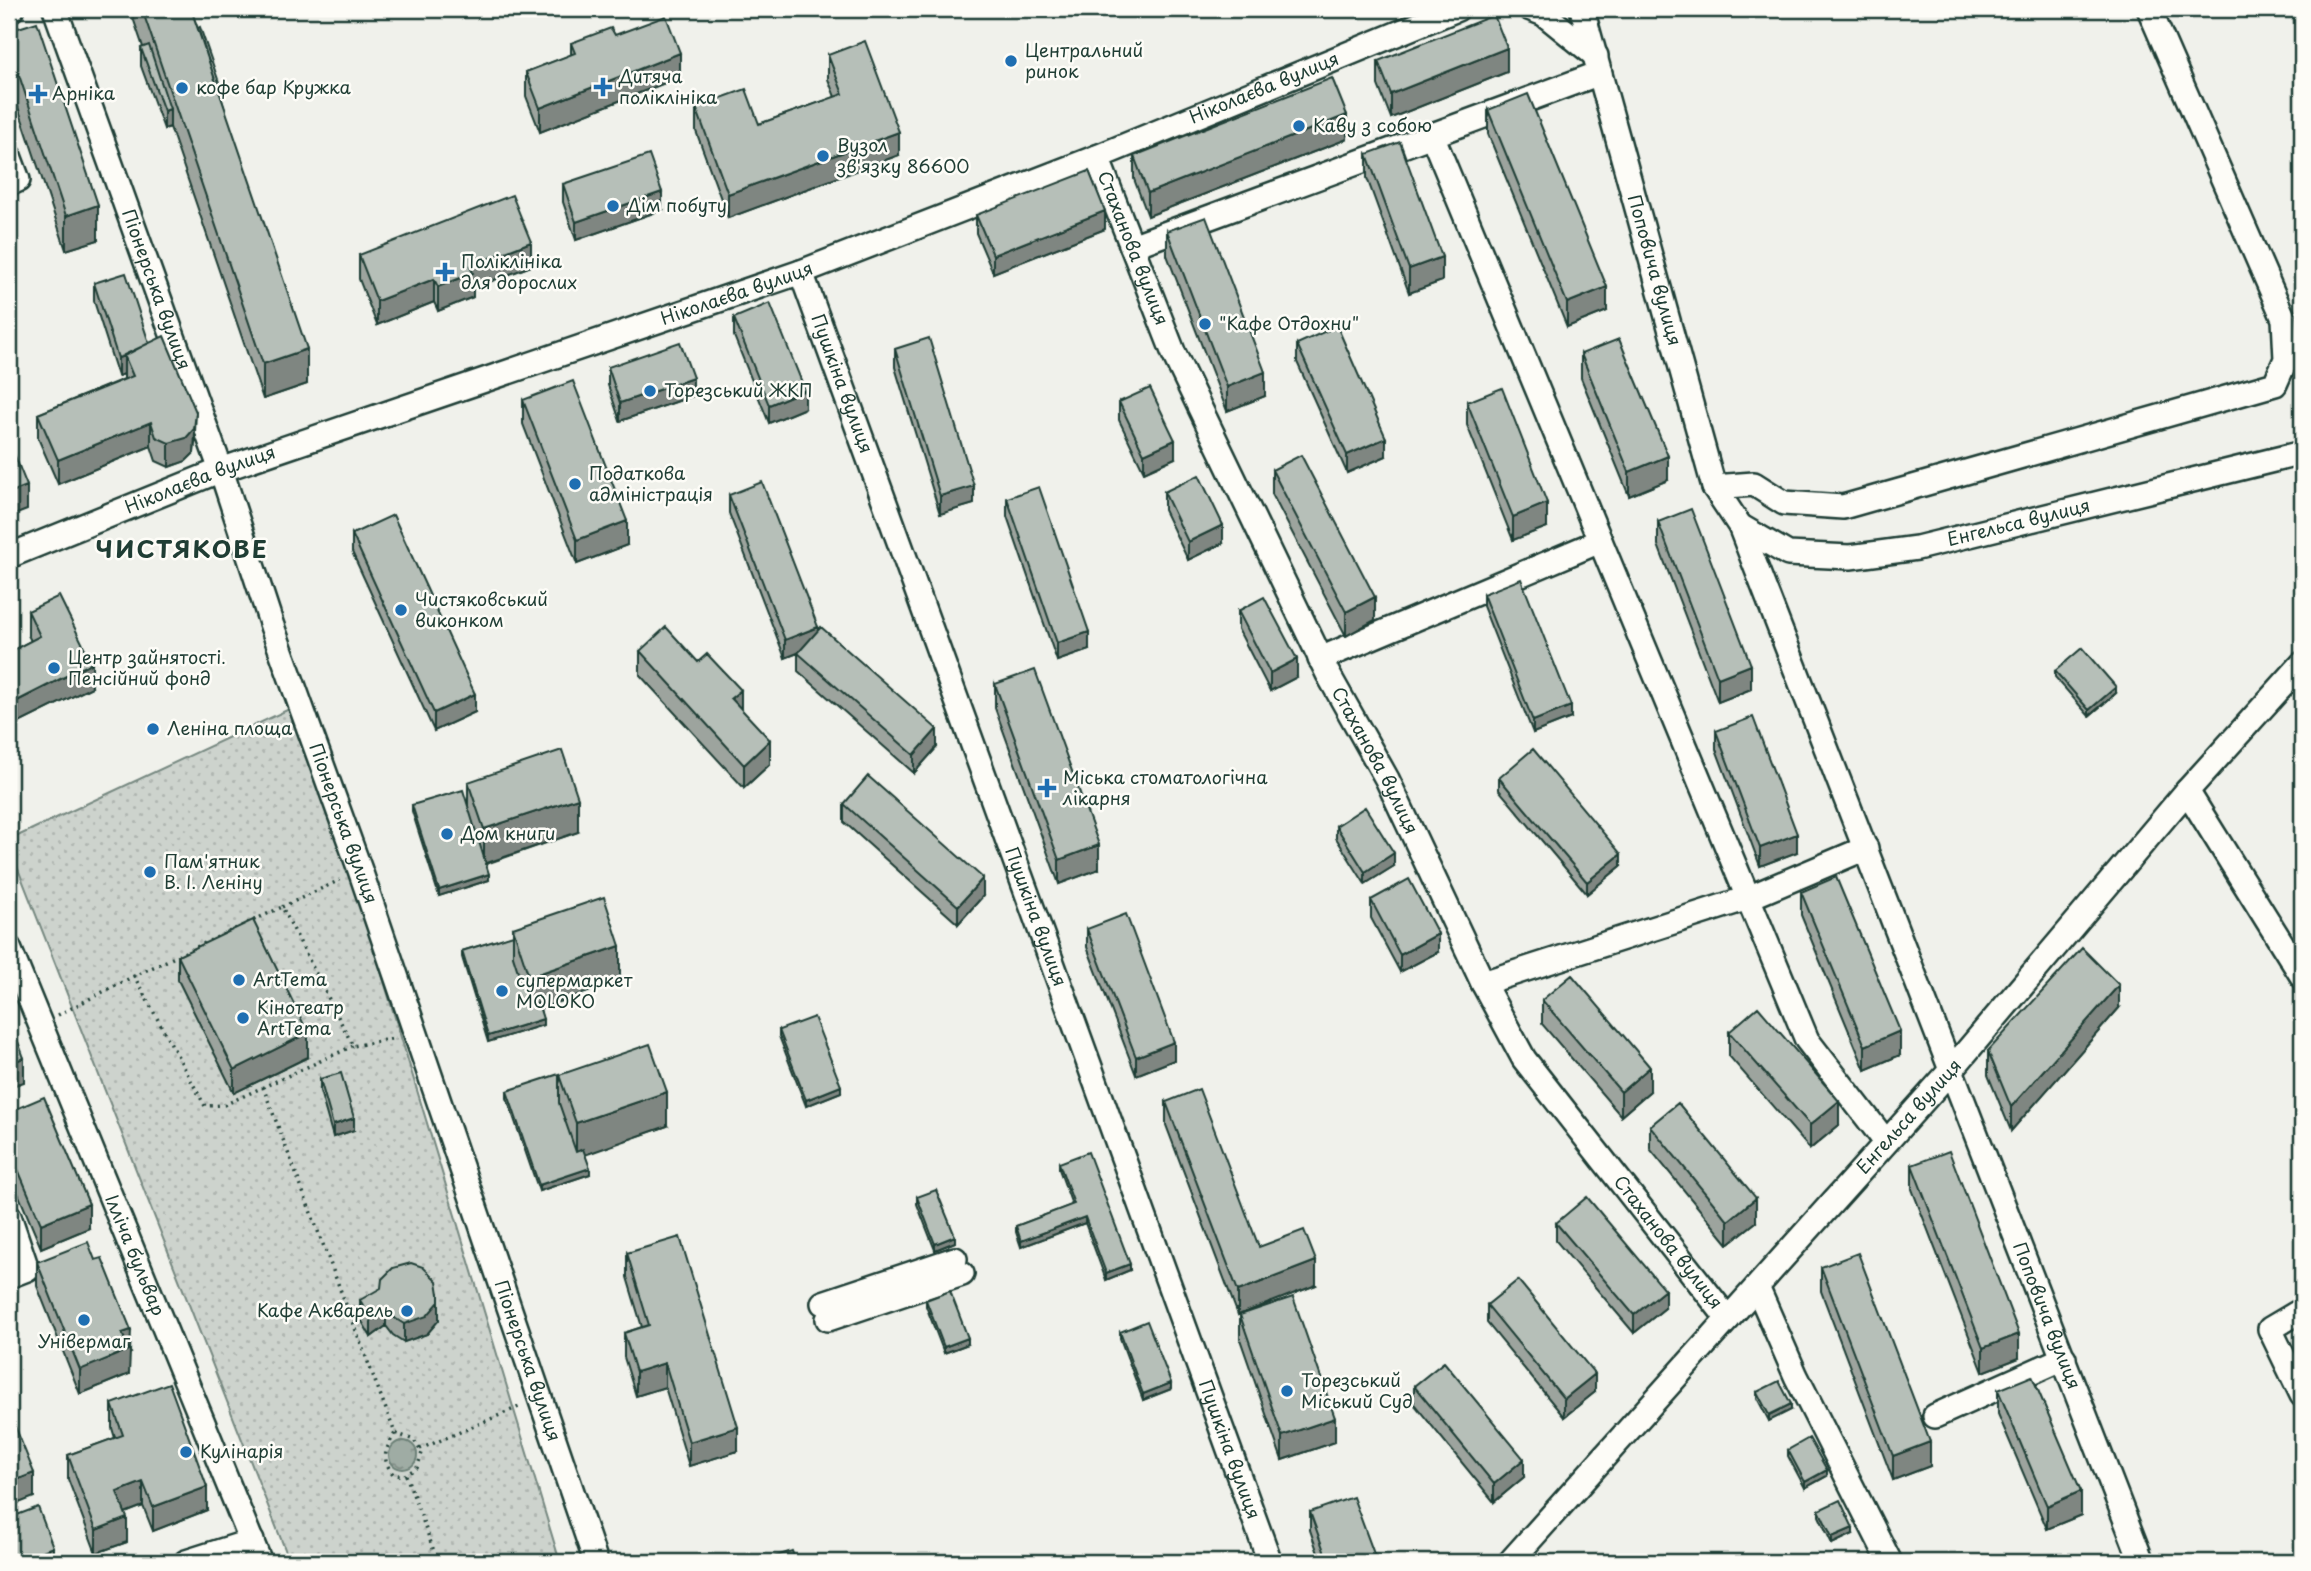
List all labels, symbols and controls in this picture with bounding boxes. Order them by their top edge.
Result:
place label: Центральний ринок [1025,36,1143,84]
street label: Ніколаєва вулиця [1185,44,1343,130]
marker: Центральний ринок [1003,53,1019,69]
place label: Дитяча поліклініка [618,62,718,110]
place label: кофе бар Кружка [196,73,352,100]
marker: Дитяча поліклініка [593,77,613,97]
place label: Арніка [52,79,116,106]
marker: кофе бар Кружка [174,80,190,96]
marker: Арніка [30,86,46,102]
place label: Каву з собою [1313,111,1432,138]
marker: Каву з собою [1291,118,1307,134]
place label: Вузол зв'язку 86600 [836,131,970,179]
marker: Вузол зв'язку 86600 [815,148,831,164]
street label: Стаханова вулиця [1092,167,1176,329]
place label: Дім побуту [626,191,727,218]
street label: Поповича вулиця [1622,191,1689,349]
marker: Дім побуту [605,198,621,214]
street label: Піонерська вулиця [116,205,199,373]
place label: Поліклініка для дорослих [461,247,577,295]
street label: Ніколаєва вулиця [657,254,817,331]
marker: Поліклініка для дорослих [435,262,455,282]
place label: "Кафе Отдохни" [1219,309,1359,336]
street label: Пушкіна вулиця [805,310,881,457]
marker: "Кафе Отдохни" [1197,316,1213,332]
place label: Торезський ЖКП [664,376,812,403]
marker: Торезський ЖКП [642,383,658,399]
street label: Ніколаєва вулиця [120,437,279,520]
place label: Податкова адміністрація [589,459,713,507]
marker: Податкова адміністрація [567,476,583,492]
street label: Енгельса вулиця [1944,491,2093,552]
district label: ЧИСТЯКОВЕ [95,530,269,566]
place label: Чистяковський виконком [415,585,548,633]
marker: Чистяковський виконком [393,602,409,618]
place label: Центр зайнятості. Пенсійний фонд [68,643,226,691]
marker: Центр зайнятості. Пенсійний фонд [46,660,62,676]
street label: Стаханова вулиця [1326,681,1426,838]
place label: Леніна площа [167,714,293,741]
marker: Леніна площа [145,721,161,737]
street label: Піонерська вулиця [303,739,386,907]
place label: Міська стоматологічна лікарня [1062,763,1268,811]
marker: Міська стоматологічна лікарня [1037,778,1057,798]
place label: Дом книги [460,819,555,846]
marker: Дом книги [439,826,455,842]
street label: Пушкіна вулиця [999,843,1075,990]
place label: Пам'ятник В. І. Леніну [164,847,263,895]
marker: Пам'ятник В. І. Леніну [142,864,158,880]
place label: ArtTema [253,965,328,992]
place label: супермаркет MOLOKO [516,966,633,1014]
marker: ArtTema [231,972,247,988]
marker: супермаркет MOLOKO [494,983,510,999]
place label: Кінотеатр ArtTema [257,993,344,1041]
marker: Кінотеатр ArtTema [235,1010,251,1026]
street label: Енгельса вулиця [1849,1052,1967,1179]
street label: Стаханова вулиця [1608,1169,1730,1314]
street label: Ілліча бульвар [99,1190,173,1319]
street label: Поповича вулиця [2007,1238,2089,1393]
street label: Піонерська вулиця [489,1276,569,1445]
place label: Кафе Акварель [257,1296,393,1323]
marker: Кафе Акварель [399,1303,415,1319]
marker: Універмаг [76,1312,92,1328]
place label: Універмаг [38,1327,131,1354]
place label: Торезський Міський Суд [1301,1366,1413,1414]
street label: Пушкіна вулиця [1193,1376,1268,1523]
marker: Торезський Міський Суд [1279,1383,1295,1399]
place label: Кулінарія [200,1437,283,1464]
marker: Кулінарія [178,1444,194,1460]

